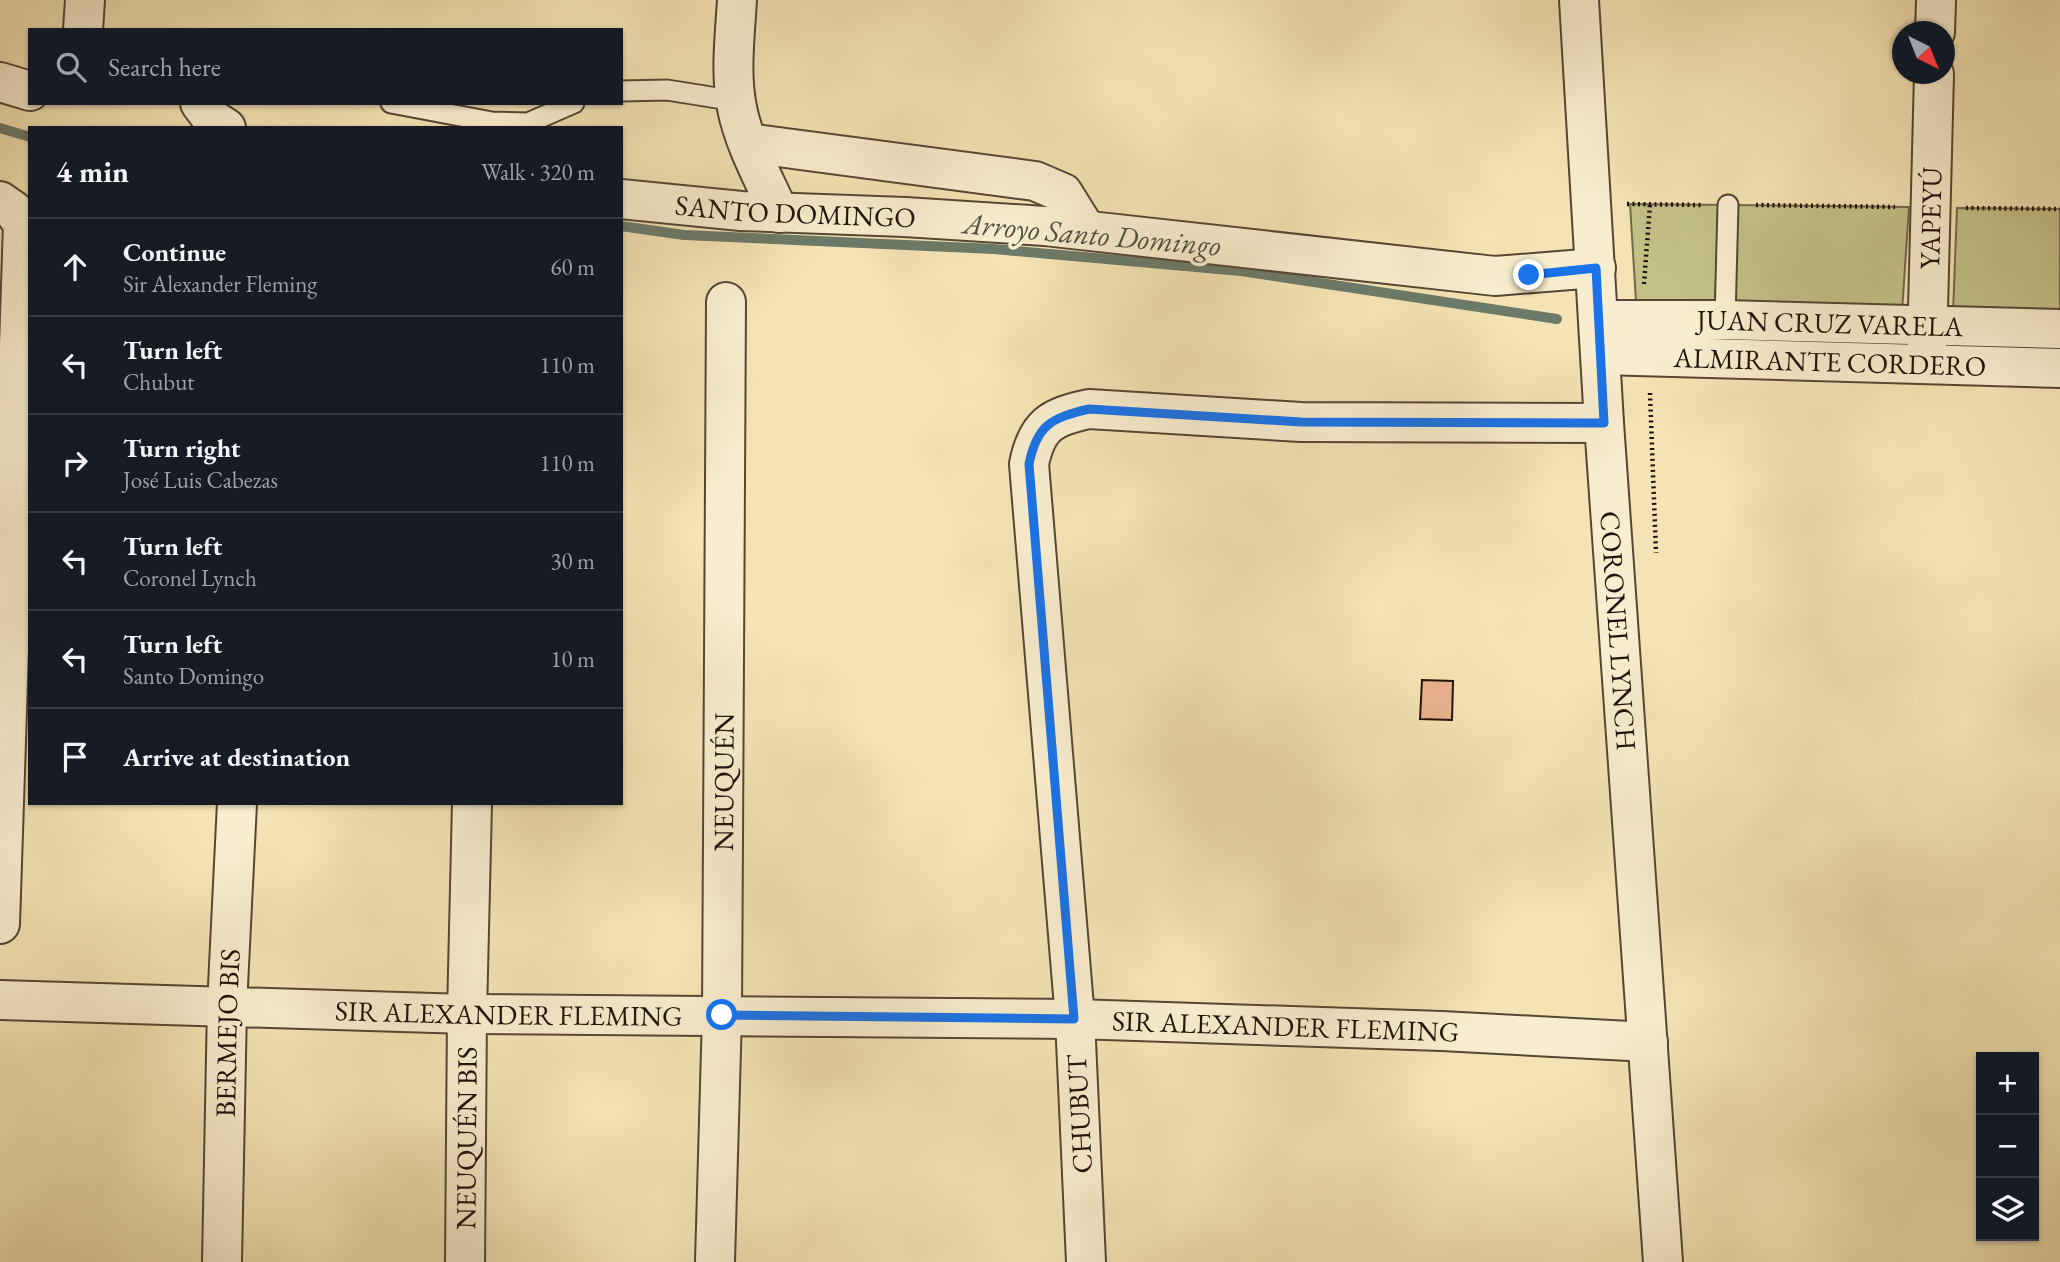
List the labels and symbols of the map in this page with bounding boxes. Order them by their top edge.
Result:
north arrow [1892,21,1955,84]
street label: YAPEYÚ [1911,166,1950,270]
street label: SANTO DOMINGO [673,187,917,236]
water label: Arroyo Santo Domingo [959,203,1223,265]
route end [1513,259,1544,290]
street label: JUAN CRUZ VARELA [1695,302,1964,344]
street label: ALMIRANTE CORDERO [1672,339,1987,384]
street label: CORONEL LYNCH [1592,510,1645,752]
street label: NEUQUÉN [705,713,742,852]
street label: BERMEJO BIS [207,948,248,1118]
street label: SIR ALEXANDER FLEMING [335,992,683,1034]
route start [706,999,737,1030]
street label: SIR ALEXANDER FLEMING [1111,1002,1460,1050]
street label: NEUQUÉN BIS [447,1046,485,1230]
street label: CHUBUT [1058,1053,1100,1174]

